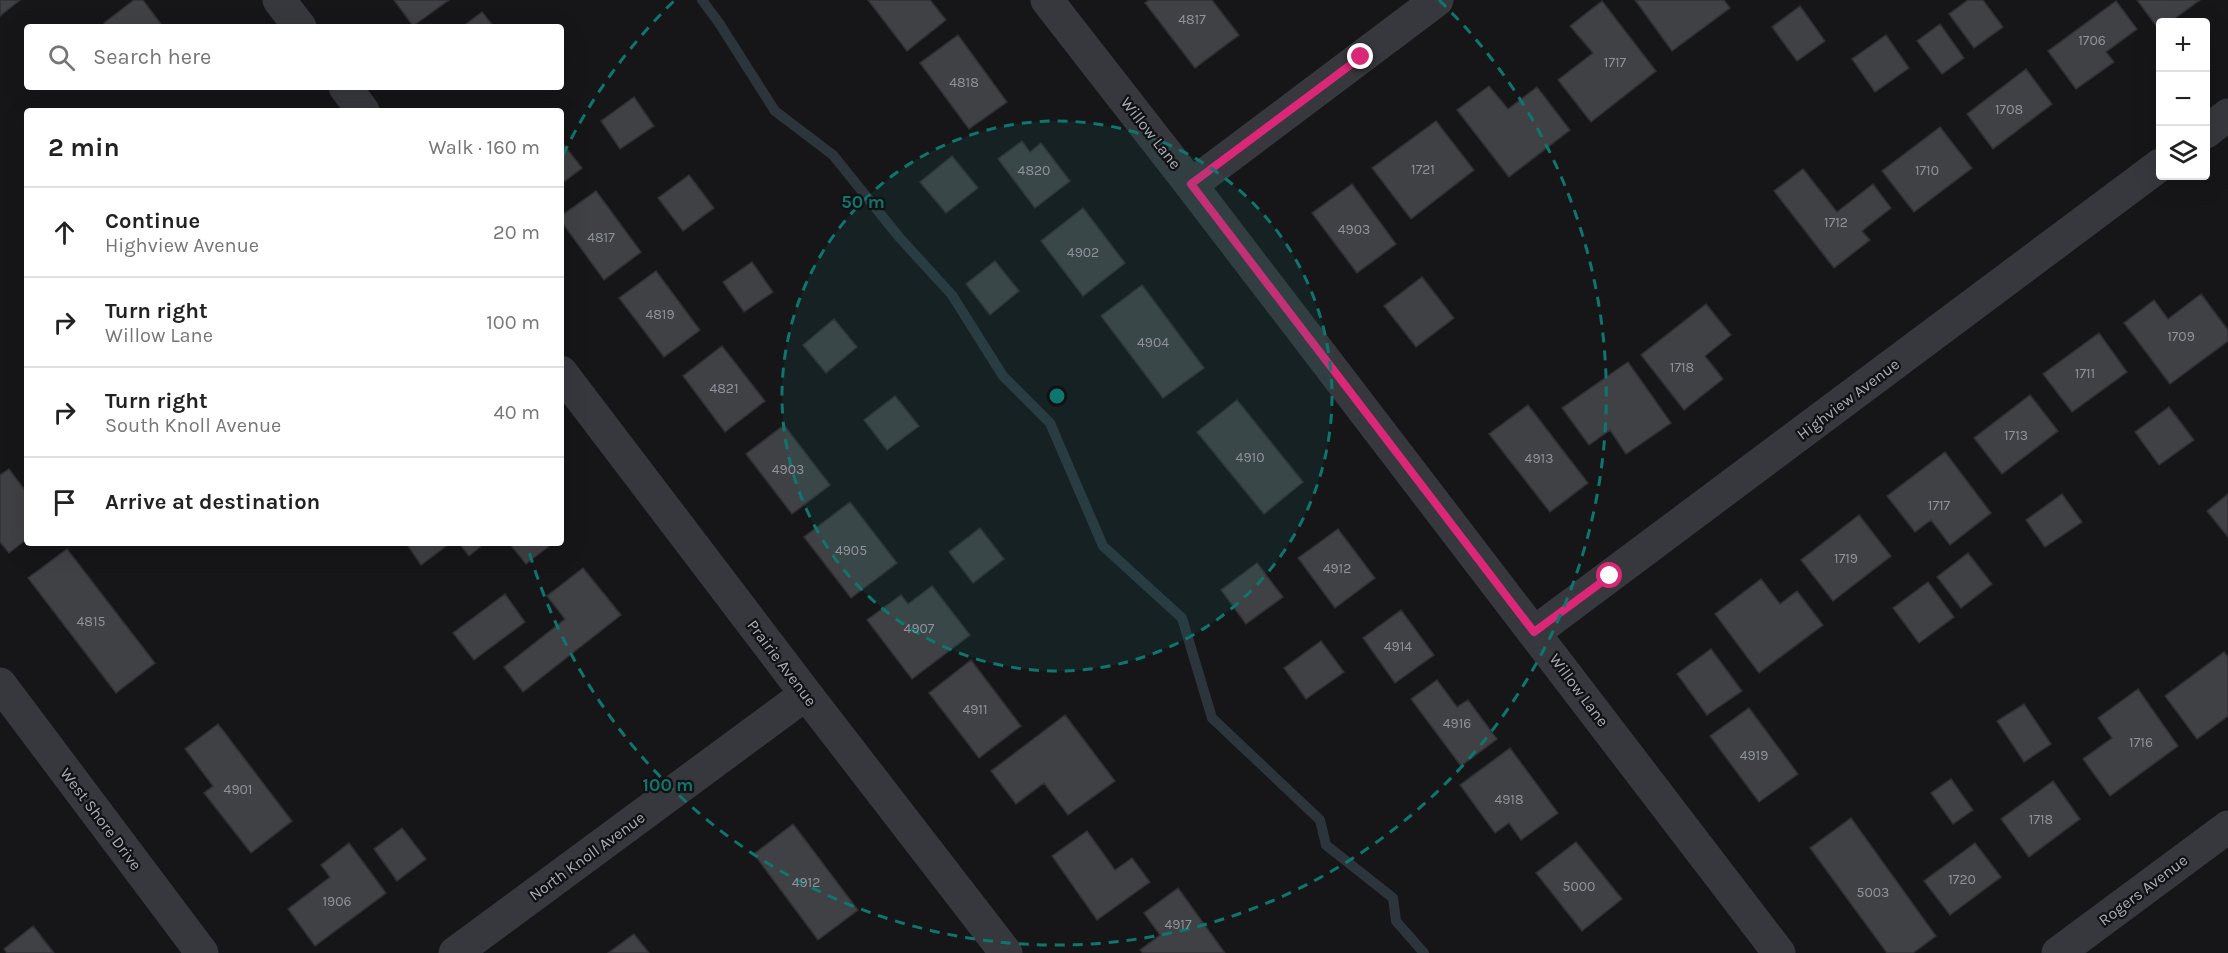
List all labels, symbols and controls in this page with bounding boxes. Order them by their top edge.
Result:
house number: 4817 [1178,11,1206,28]
map controls [2156,18,2210,180]
button: + [2156,18,2210,72]
search box [24,24,564,90]
house number: 1706 [2078,32,2106,49]
icon: search [45,41,78,74]
route end [1347,43,1373,69]
text: Search here [93,44,211,70]
house number: 1717 [1604,54,1627,71]
button: − [2156,72,2210,126]
house number: 4818 [949,74,979,91]
street label: Willow Lane [1117,93,1185,173]
house number: 1708 [1995,101,2023,118]
button: layers [2156,126,2210,180]
text: 2 min [48,132,120,163]
text: Walk · 160 m [428,136,540,159]
house number: 1721 [1411,161,1435,178]
house number: 4820 [1018,162,1050,179]
house number: 1710 [1915,162,1939,179]
text: 50 m [841,191,885,213]
text: Continue [105,208,200,234]
house number: 1712 [1824,214,1848,231]
icon: ahead [48,216,81,249]
text: 20 m [493,221,540,244]
house number: 4903 [1338,221,1370,238]
house number: 4817 [587,229,615,246]
text: Highview Avenue [105,234,259,257]
house number: 4902 [1067,244,1099,261]
text: Turn right [105,298,208,324]
icon: right [48,306,81,339]
house number: 4819 [645,306,675,323]
text: 100 m [486,311,540,334]
text: Willow Lane [105,324,213,347]
house number: 1709 [2167,328,2195,345]
house number: 4904 [1137,334,1169,351]
street label: Highview Avenue [1793,354,1903,444]
house number: 1718 [1670,359,1694,376]
house number: 1711 [2075,365,2095,382]
house number: 4821 [709,380,739,397]
centre of rings [1047,386,1067,406]
text: Turn right [105,388,208,414]
icon: right [48,396,81,429]
text: 40 m [494,401,540,424]
text: South Knoll Avenue [105,414,281,437]
house number: 1713 [2004,427,2028,444]
house number: 4910 [1236,449,1264,466]
house number: 4913 [1525,450,1553,467]
house number: 4903 [772,461,804,478]
icon: arrive [48,486,81,519]
text: Arrive at destination [105,489,320,515]
house number: 1717 [1928,497,1951,514]
house number: 4905 [835,542,867,559]
house number: 1719 [1834,550,1858,567]
house number: 4912 [1323,560,1351,577]
route start [1596,562,1622,588]
house number: 4815 [77,613,106,630]
street label: Prairie Avenue [743,616,821,710]
house number: 4907 [904,620,935,637]
house number: 4914 [1384,638,1412,655]
street label: Willow Lane [1545,650,1613,730]
house number: 4911 [962,701,988,718]
house number: 4916 [1443,715,1471,732]
house number: 1716 [2129,734,2153,751]
house number: 4919 [1740,747,1768,764]
street label: West Shore Drive [56,764,146,874]
text: 100 m [643,774,693,796]
house number: 4901 [224,781,252,798]
house number: 4918 [1494,791,1524,808]
street label: North Knoll Avenue [525,808,649,904]
house number: 1718 [2029,811,2053,828]
street label: Rogers Avenue [2095,850,2191,930]
house number: 1720 [1948,871,1976,888]
house number: 4912 [792,874,820,891]
house number: 5000 [1563,878,1595,895]
house number: 5003 [1857,884,1889,901]
house number: 1906 [322,893,352,910]
house number: 4917 [1164,916,1192,933]

